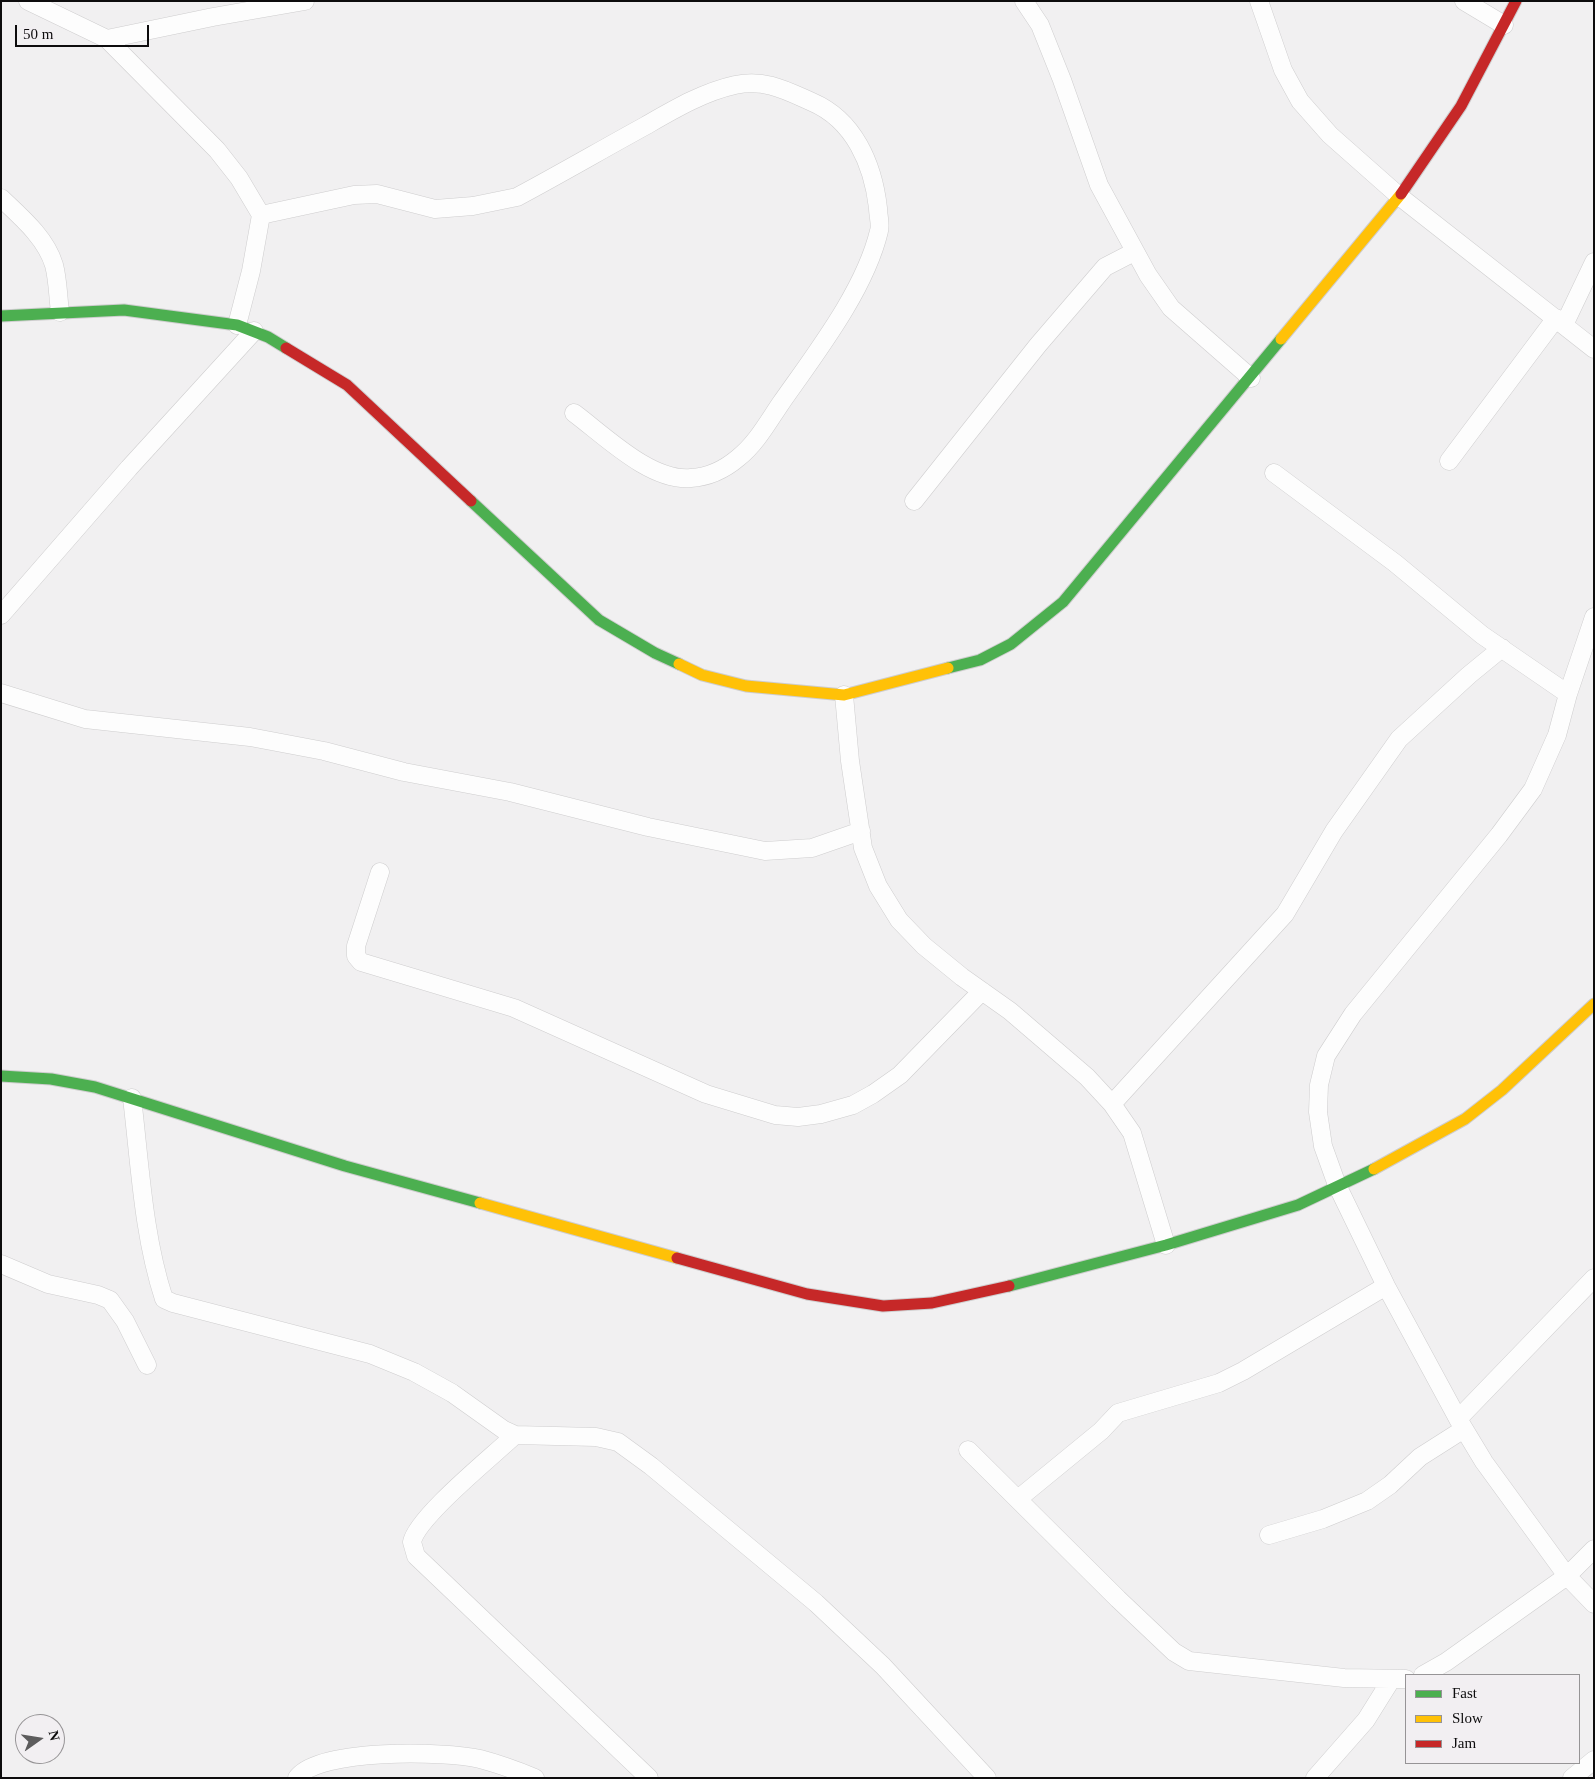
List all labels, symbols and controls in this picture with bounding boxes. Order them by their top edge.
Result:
scale bar [18,15,151,47]
text: 50 m [23,26,53,42]
legend [1405,1674,1580,1764]
text: Fast [1452,1685,1477,1701]
text: Slow [1452,1710,1483,1726]
north arrow [15,1714,65,1764]
text: N [46,1729,63,1742]
text: Jam [1452,1735,1476,1751]

